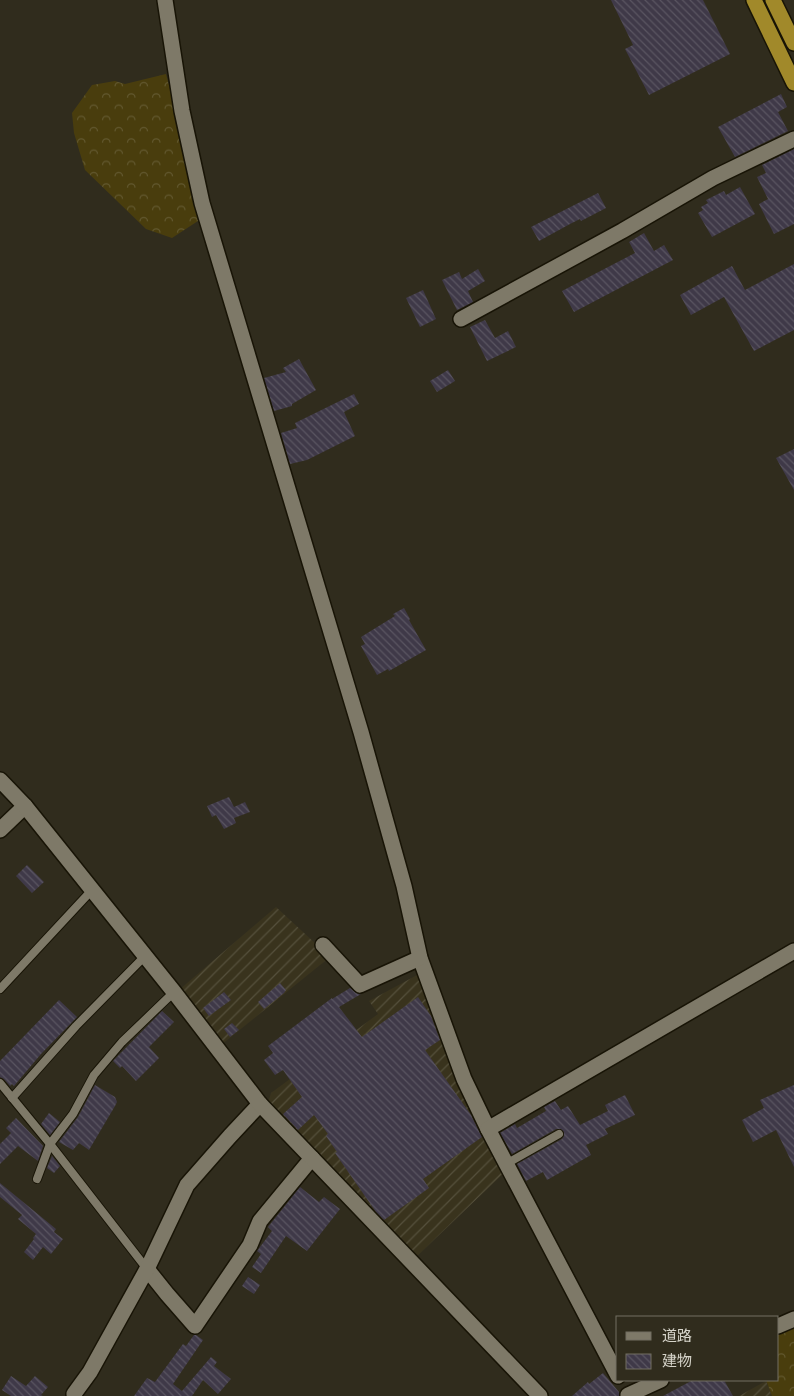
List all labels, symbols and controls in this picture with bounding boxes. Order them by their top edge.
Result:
legend [616,1316,779,1381]
text: 道路 [662,1326,692,1345]
text: 建物 [662,1351,692,1370]

